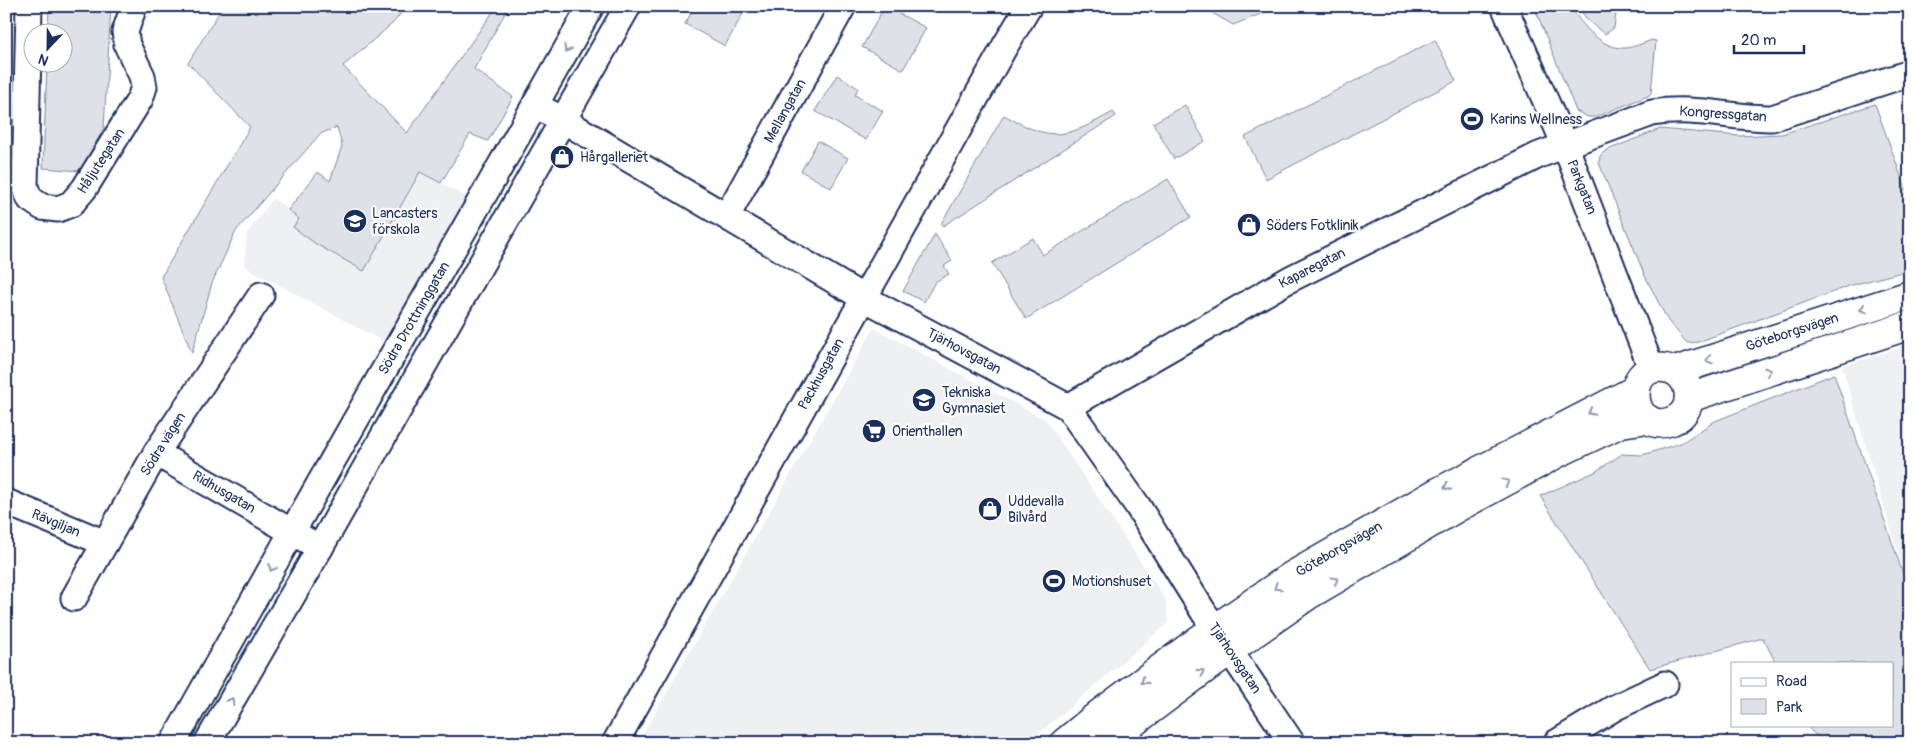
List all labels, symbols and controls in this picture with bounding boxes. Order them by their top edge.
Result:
north arrow [22,22,72,72]
scale bar [1734,22,1804,54]
text: 20 m [1741,31,1776,50]
one-way arrow [563,43,573,52]
text: N [36,50,51,69]
street label: Mellangatan [760,76,810,146]
street label: Kongressgatan [1679,102,1767,126]
sports icon: Karins Wellness [1459,106,1485,132]
place label: Karins Wellness [1490,111,1583,128]
street label: Håljutegatan [74,125,129,197]
shop icon: Hårgalleriet [549,144,575,170]
place label: Hårgalleriet [580,149,649,166]
street label: Parkgatan [1563,157,1601,217]
place label: Lancasters förskola [372,205,438,238]
school or university icon: Lancasters förskola [342,208,368,234]
shop icon: Söders Fotklinik [1236,212,1262,238]
place label: Söders Fotklinik [1266,217,1359,234]
street label: Kaparegatan [1276,244,1348,292]
street label: Södra Drottninggatan [375,258,453,377]
one-way arrow [1859,303,1868,313]
street label: Göteborgsvägen [1743,309,1841,355]
street label: Tjärhovsgatan [924,324,1004,378]
street label: Packhusgatan [794,335,848,413]
one-way arrow [1705,354,1713,364]
one-way arrow [1764,367,1772,377]
place label: Tekniska Gymnasiet [942,384,1006,417]
school or university icon: Tekniska Gymnasiet [911,387,937,413]
one-way arrow [1587,406,1596,416]
street label: Södra vägen [137,409,189,479]
supermarket icon: Orienthallen [861,418,887,444]
place label: Orienthallen [892,423,963,440]
street label: Ridhusgatan [189,467,259,517]
one-way arrow [1501,478,1510,488]
one-way arrow [1443,481,1452,491]
place label: Uddevalla Bilvård [1008,493,1064,526]
shop icon: Uddevalla Bilvård [977,496,1003,522]
street label: Rävgiljan [29,505,83,541]
street label: Göteborgsvägen [1293,517,1385,581]
one-way arrow [268,563,278,572]
sports icon: Motionshuset [1041,568,1067,594]
place label: Motionshuset [1072,573,1152,590]
one-way arrow [1329,576,1338,586]
one-way arrow [1273,581,1282,590]
street label: Tjärhovsgatan [1205,619,1265,697]
legend [1731,662,1894,726]
one-way arrow [1195,669,1205,678]
text: Road [1776,672,1807,691]
one-way arrow [1141,675,1150,683]
one-way arrow [225,697,235,706]
text: Park [1776,698,1803,717]

